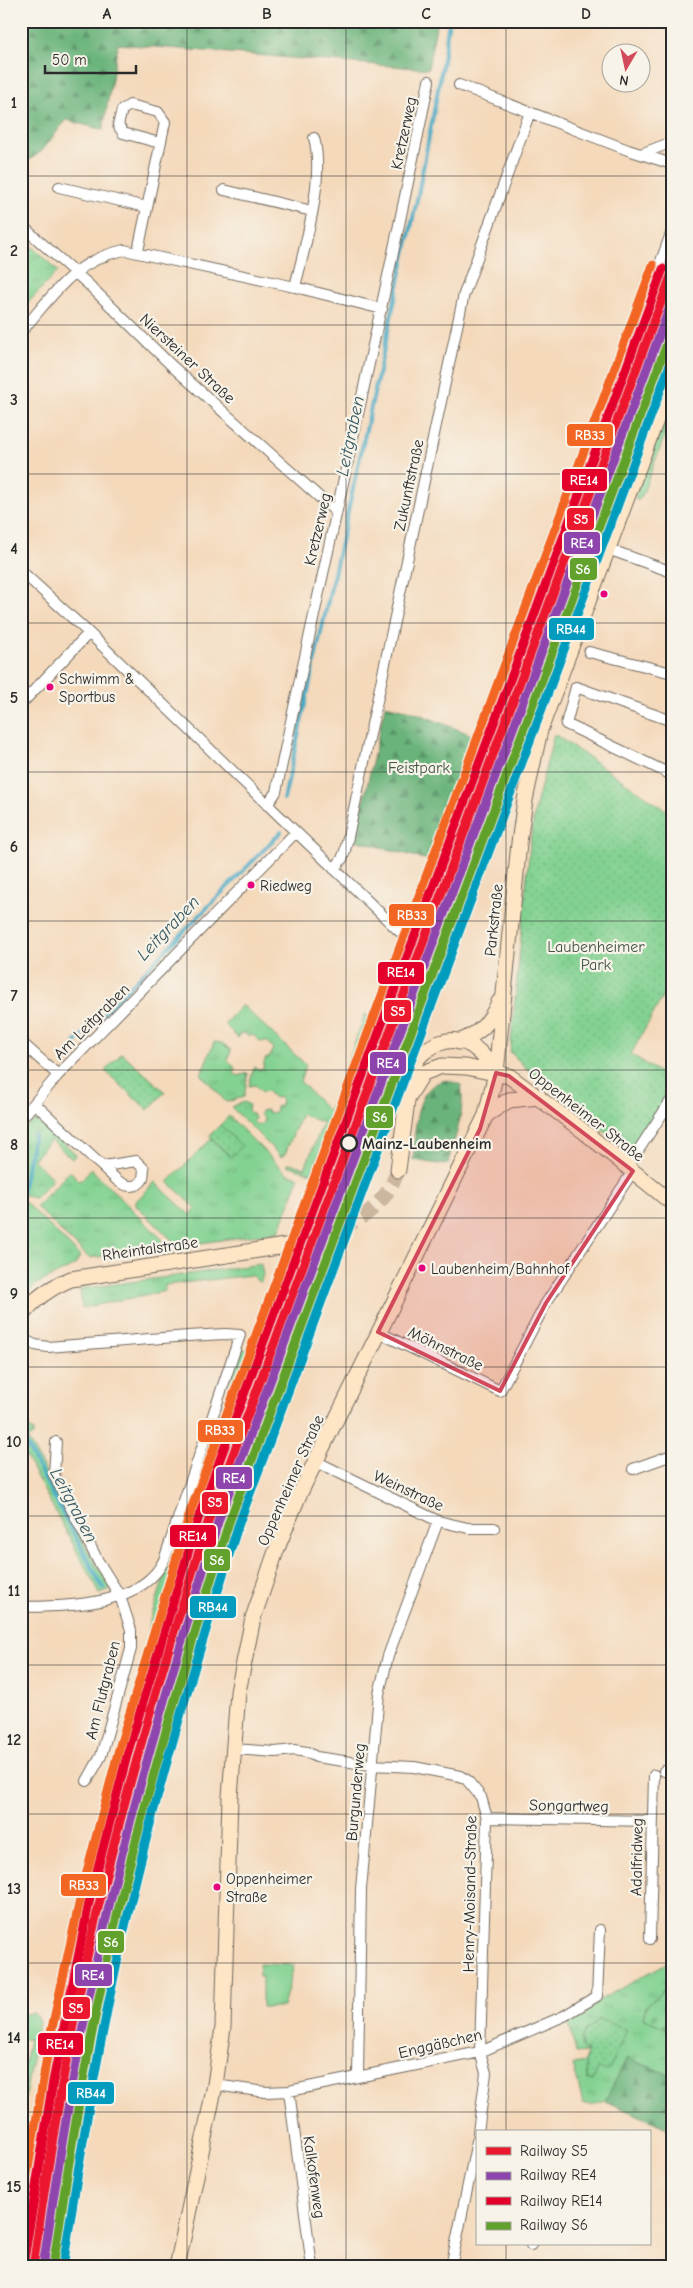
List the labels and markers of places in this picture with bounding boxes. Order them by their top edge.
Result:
unlabelled marker [599,589,609,599]
place label: Schwimm & Sportbus [59,670,134,706]
marker: Schwimm & Sportbus [45,682,55,692]
place label: Riedweg [260,877,312,895]
marker: Riedweg [246,880,256,890]
marker: Mainz-Laubenheim [340,1134,358,1152]
place label: Mainz-Laubenheim [362,1135,492,1153]
place label: Laubenheim/Bahnhof [431,1260,570,1278]
marker: Laubenheim/Bahnhof [417,1263,427,1273]
place label: Oppenheimer Straße [226,1870,312,1906]
marker: Oppenheimer Straße [212,1882,222,1892]

